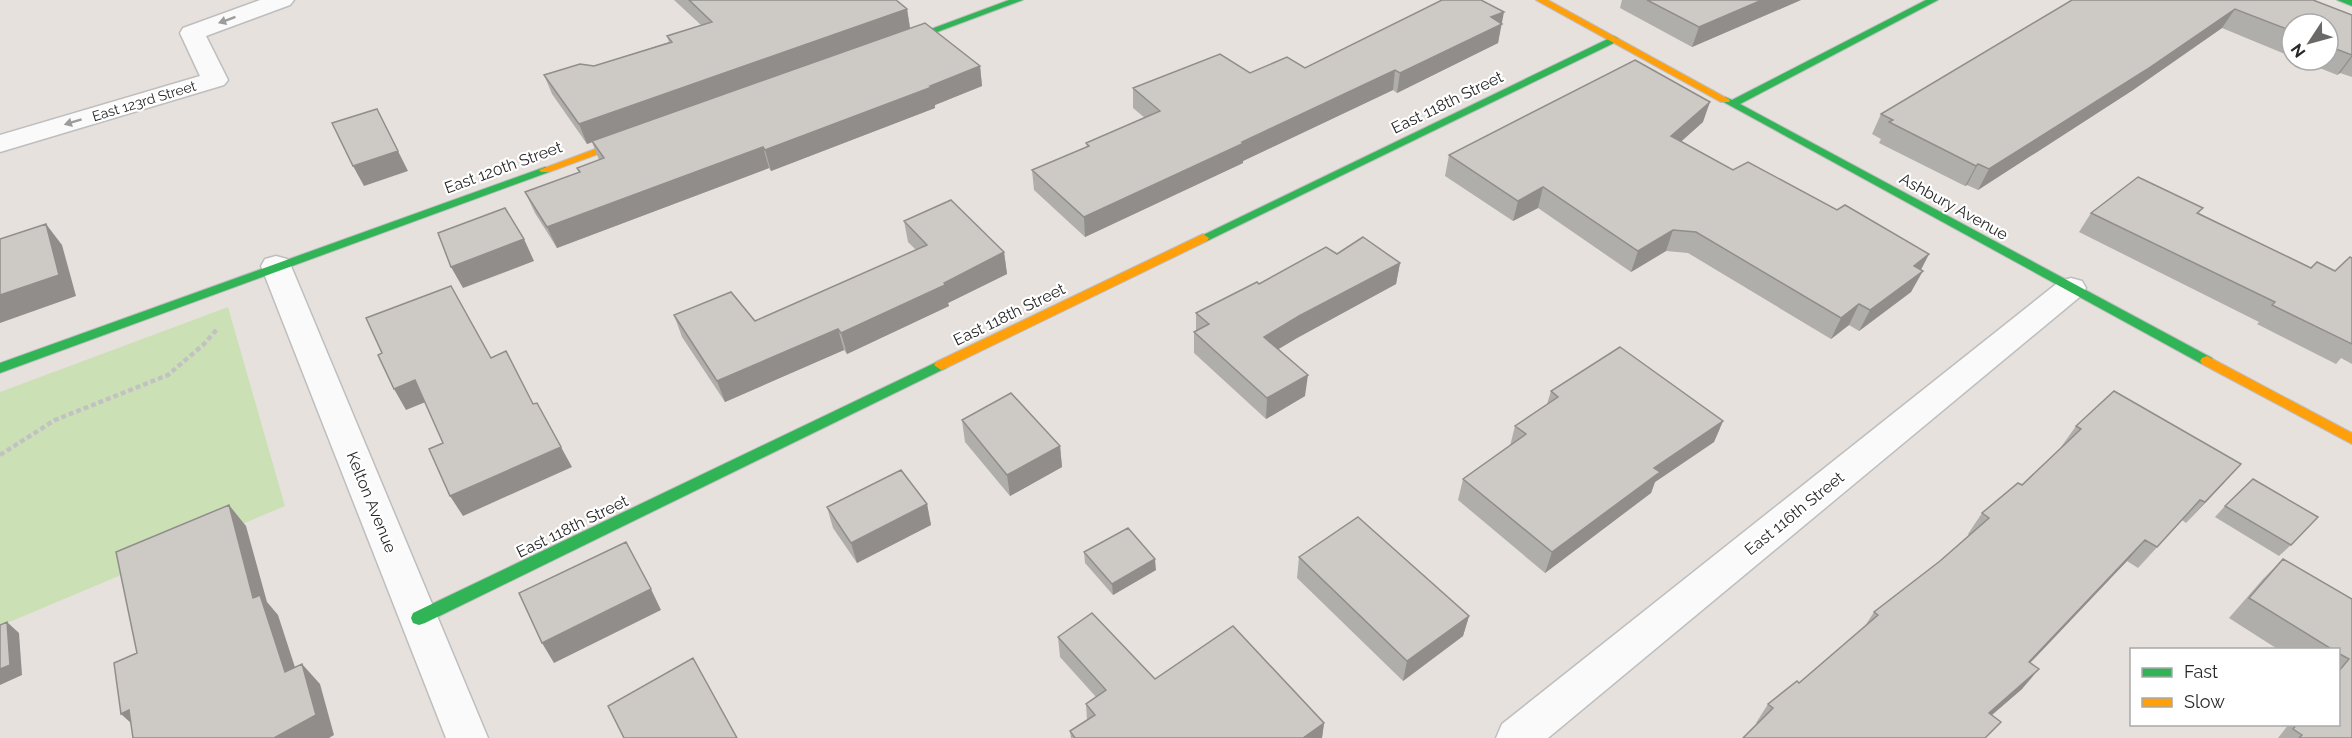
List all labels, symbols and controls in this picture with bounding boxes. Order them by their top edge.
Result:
north arrow [2280,12,2340,72]
one-way arrow [218,16,236,25]
text: N [2287,40,2310,61]
street label: East 118th Street [1388,67,1507,138]
street label: East 123rd Street [90,78,198,124]
one-way arrow [64,118,82,127]
street label: East 120th Street [442,137,565,198]
street label: Ashbury Avenue [1896,169,2011,244]
street label: East 118th Street [950,279,1069,350]
street label: Kelton Avenue [343,449,400,556]
street label: East 116th Street [1741,467,1848,559]
street label: East 118th Street [513,491,632,562]
legend [2130,648,2340,726]
text: Fast [2184,661,2218,682]
text: Slow [2184,691,2225,712]

